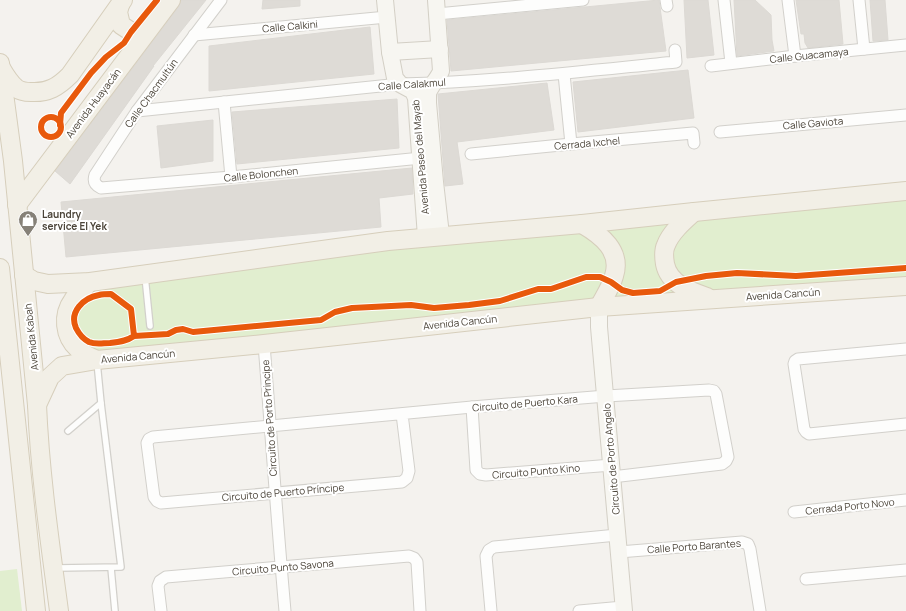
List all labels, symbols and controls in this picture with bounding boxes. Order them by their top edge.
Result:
street label: Calle Calkini [262,17,318,35]
street label: Calle Guacamaya [769,44,849,66]
street label: Calle Chacmultún [121,56,181,130]
street label: Avenida Huayacán [62,65,124,141]
street label: Calle Calakmul [378,75,446,93]
street label: Avenida Paseo del Mayab [408,99,432,215]
street label: Calle Gaviota [782,113,844,133]
street label: Cerrada Ixchel [553,133,621,153]
street label: Calle Bolonchen [223,163,299,185]
place label: Laundry service El Yek [42,207,107,233]
shop icon: Laundry service El Yek [17,209,39,237]
street label: Avenida Cancún [745,284,821,304]
street label: Avenida Kabah [21,303,41,371]
street label: Avenida Cancún [422,311,498,333]
street label: Avenida Cancún [100,346,176,366]
street label: Circuito de Porto Principe [258,359,280,477]
street label: Circuito de Puerto Kara [472,391,578,415]
street label: Circuito de Porto Angelo [599,403,623,515]
street label: Circuito Punto Kino [491,460,581,482]
street label: Circuito de Puerto Príncipe [221,480,345,504]
street label: Cerrada Porto Novo [805,494,895,518]
street label: Calle Porto Barantes [647,536,741,556]
street label: Circuito Punto Savona [232,556,334,578]

